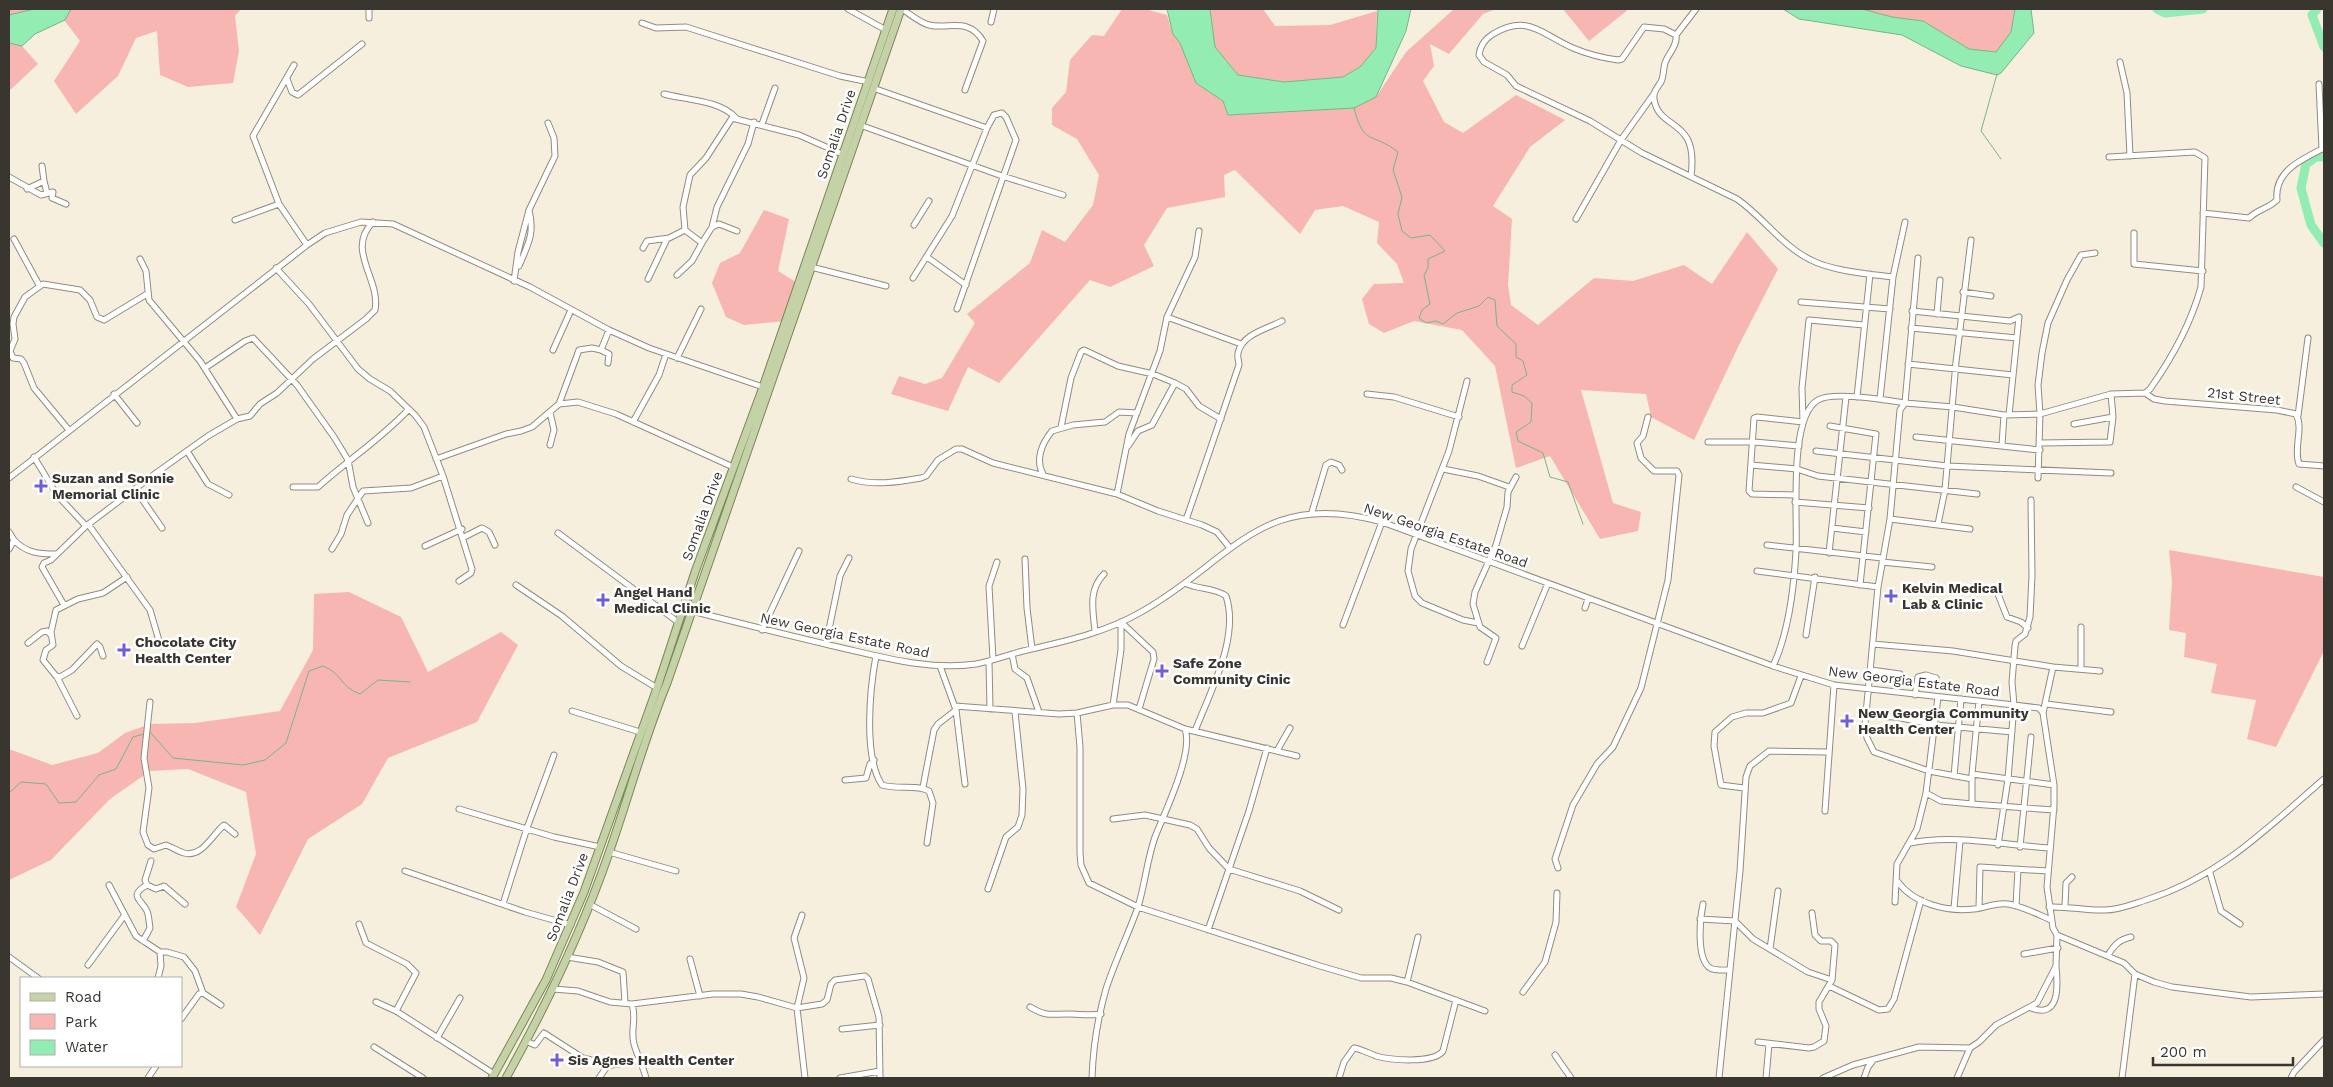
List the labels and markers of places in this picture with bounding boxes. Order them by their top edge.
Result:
place label: Suzan and Sonnie Memorial Clinic [52,470,174,502]
marker: Suzan and Sonnie Memorial Clinic [34,479,48,493]
place label: Kelvin Medical Lab & Clinic [1902,580,2003,612]
place label: Angel Hand Medical Clinic [614,584,711,616]
marker: Kelvin Medical Lab & Clinic [1884,589,1898,603]
marker: Angel Hand Medical Clinic [596,593,610,607]
place label: Chocolate City Health Center [135,634,236,666]
marker: Chocolate City Health Center [117,643,131,657]
place label: Safe Zone Community Cinic [1173,655,1291,687]
marker: Safe Zone Community Cinic [1155,664,1169,678]
place label: New Georgia Community Health Center [1858,705,2029,737]
marker: New Georgia Community Health Center [1840,714,1854,728]
place label: Sis Agnes Health Center [568,1052,734,1068]
marker: Sis Agnes Health Center [550,1053,564,1067]

